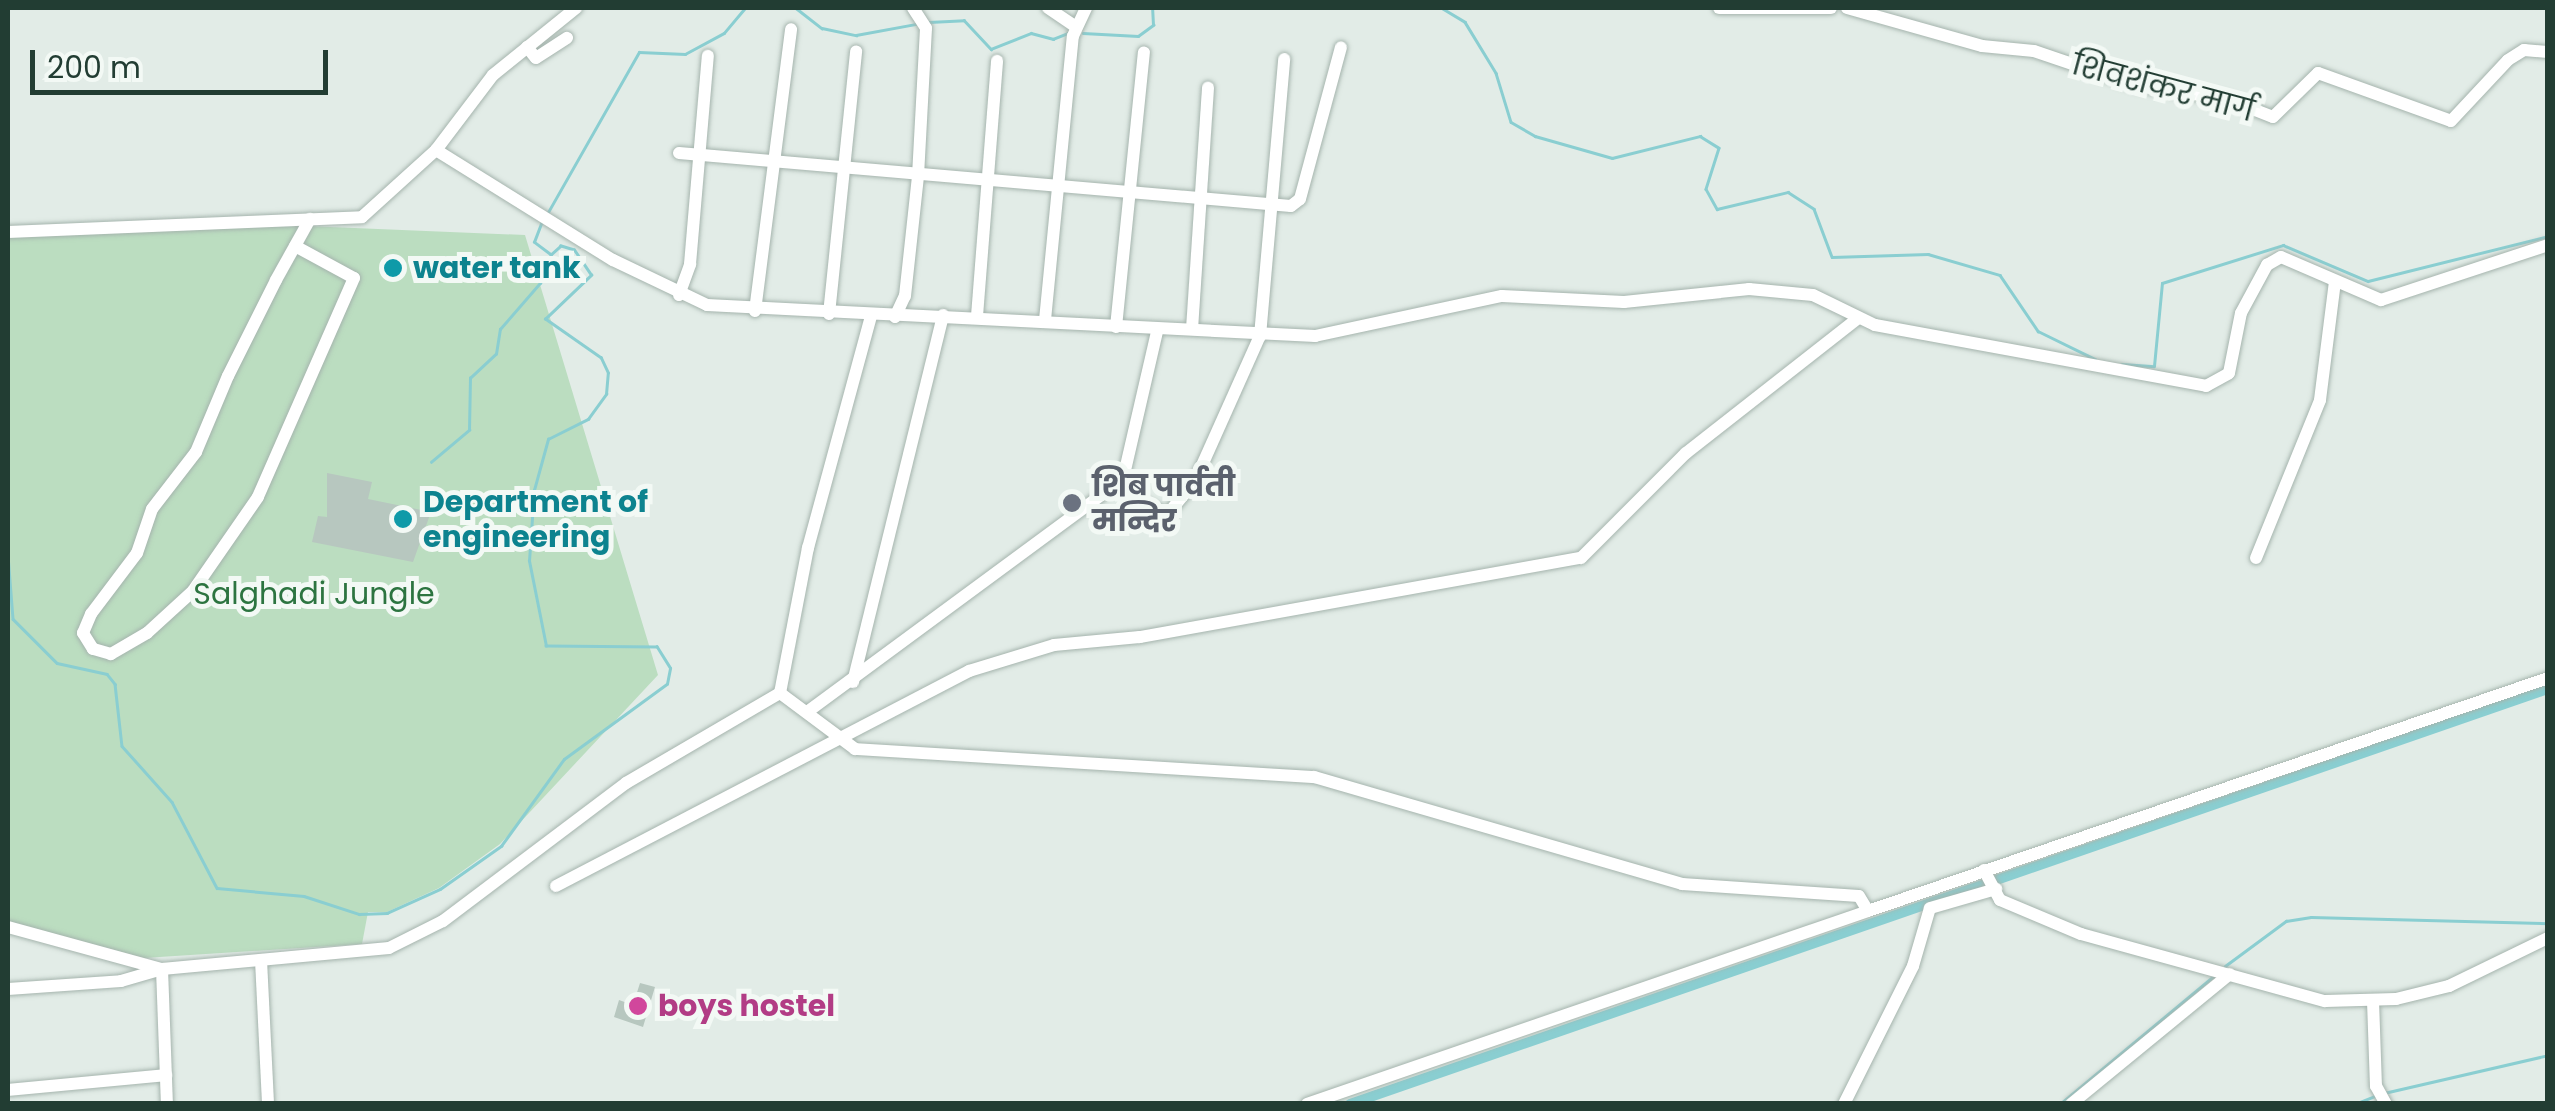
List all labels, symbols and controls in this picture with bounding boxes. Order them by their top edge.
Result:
scale bar [35,30,332,92]
text: 200 m [47,46,141,89]
street label: शिवशंकर मार्ग [2068,46,2258,130]
place label: water tank [413,250,581,286]
marker: water tank [382,257,404,279]
place label: शिब पार्वती मन्दिर [1092,468,1235,538]
place label: Department of engineering [423,484,648,554]
marker: शिब पार्वती मन्दिर [1061,492,1083,514]
marker: Department of engineering [392,508,414,530]
park label: Salghadi Jungle [193,576,435,612]
place label: boys hostel [658,988,835,1024]
marker: boys hostel [627,995,649,1017]

